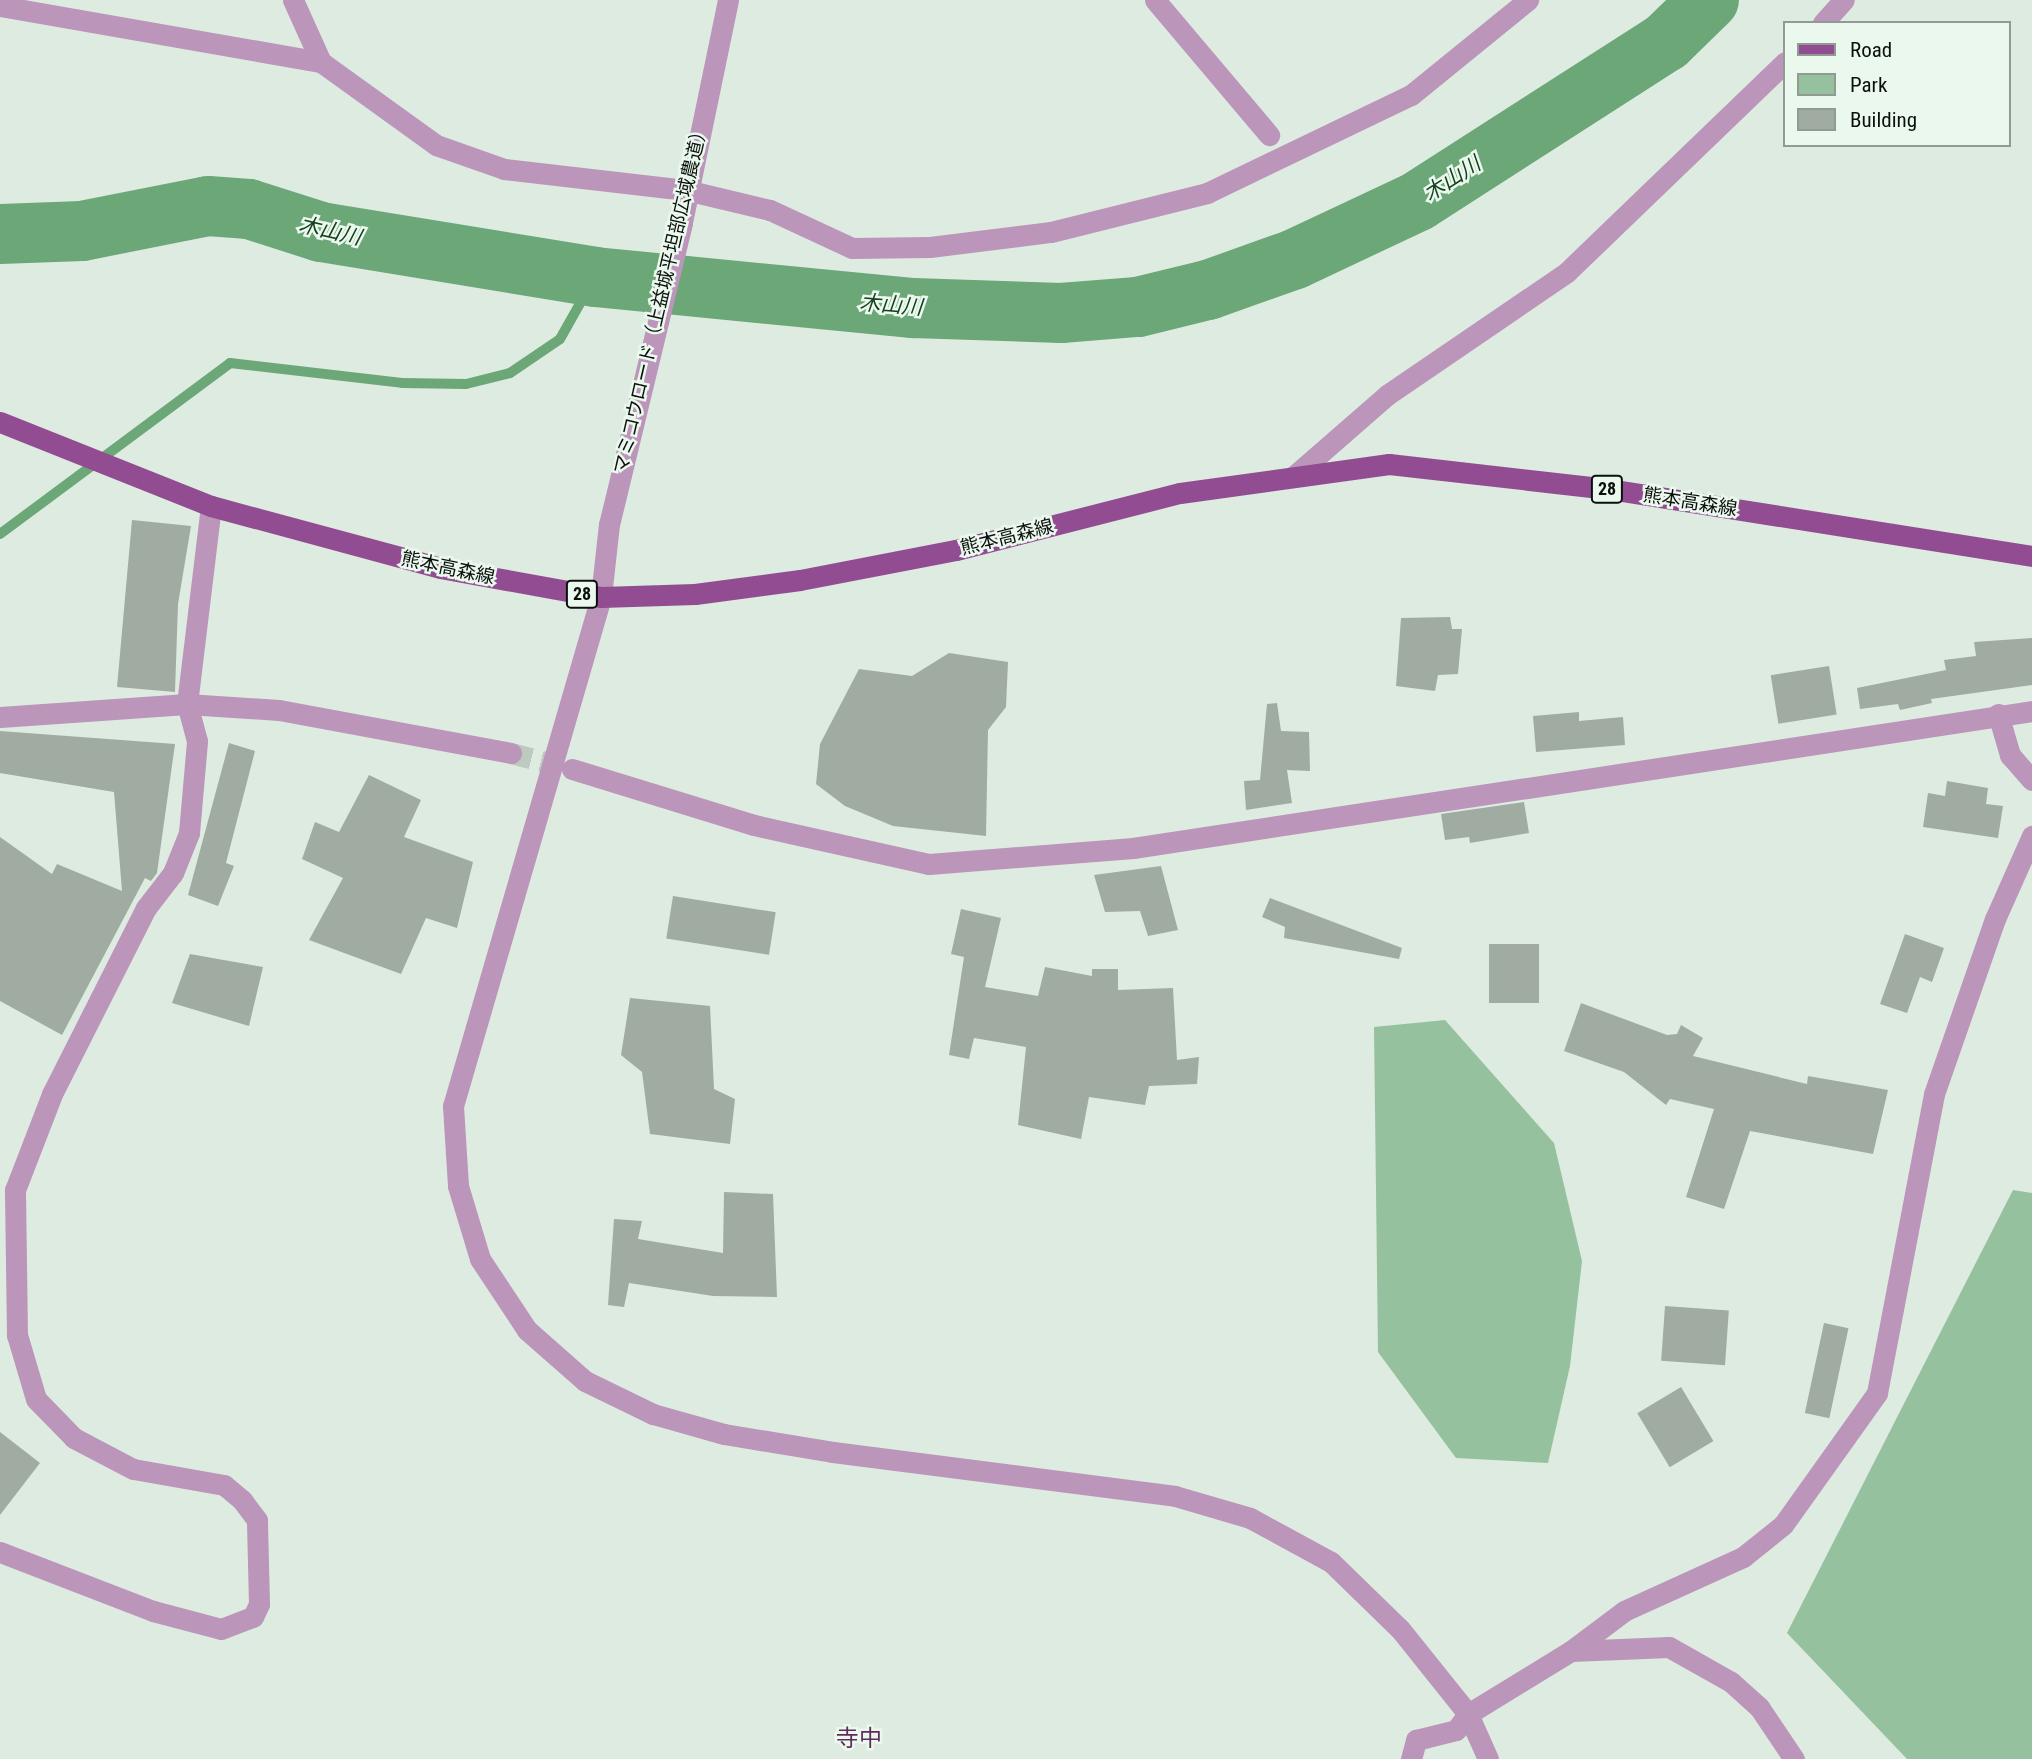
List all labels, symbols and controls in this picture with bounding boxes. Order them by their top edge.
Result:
legend [1784,21,2011,147]
text: Road [1850,38,1892,62]
text: Park [1850,73,1887,97]
text: Building [1850,108,1917,132]
street label: マミコウロード（上益城平坦部広域農道） [609,120,713,476]
water label: 木山川 [1419,151,1485,207]
water label: 木山川 [296,212,364,250]
water label: 木山川 [859,290,923,320]
road number: 28 [1590,475,1624,504]
street label: 熊本高森線 [1641,483,1739,521]
street label: 熊本高森線 [958,514,1056,560]
street label: 熊本高森線 [399,547,497,589]
road number: 28 [564,580,600,608]
district label: 寺中 [836,1725,882,1753]

